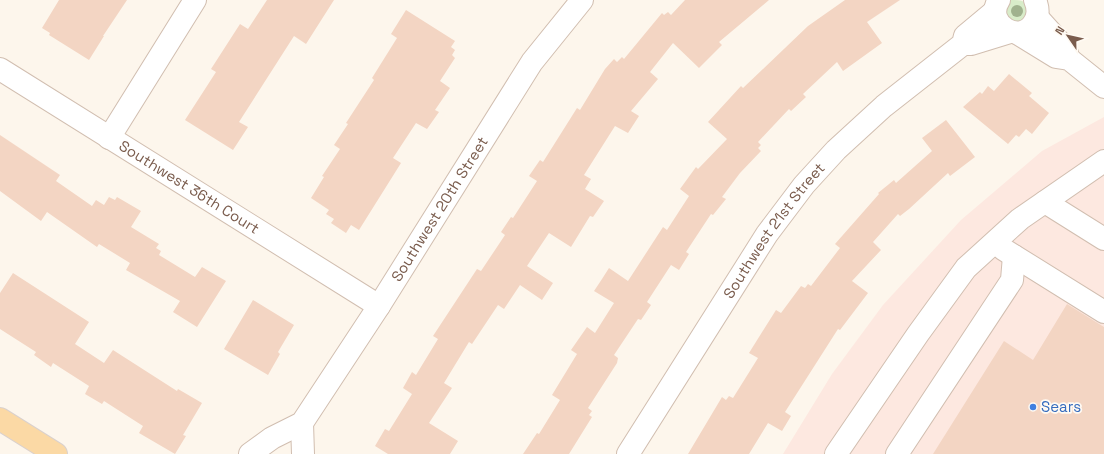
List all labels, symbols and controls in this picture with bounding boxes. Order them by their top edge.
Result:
north arrow [1048,16,1088,56]
text: N [1052,23,1068,37]
street label: Southwest 20th Street [387,133,492,285]
street label: Southwest 36th Court [116,136,263,238]
street label: Southwest 21st Street [719,158,829,302]
place label: Sears [1041,397,1081,416]
marker: Sears [1028,402,1038,412]

